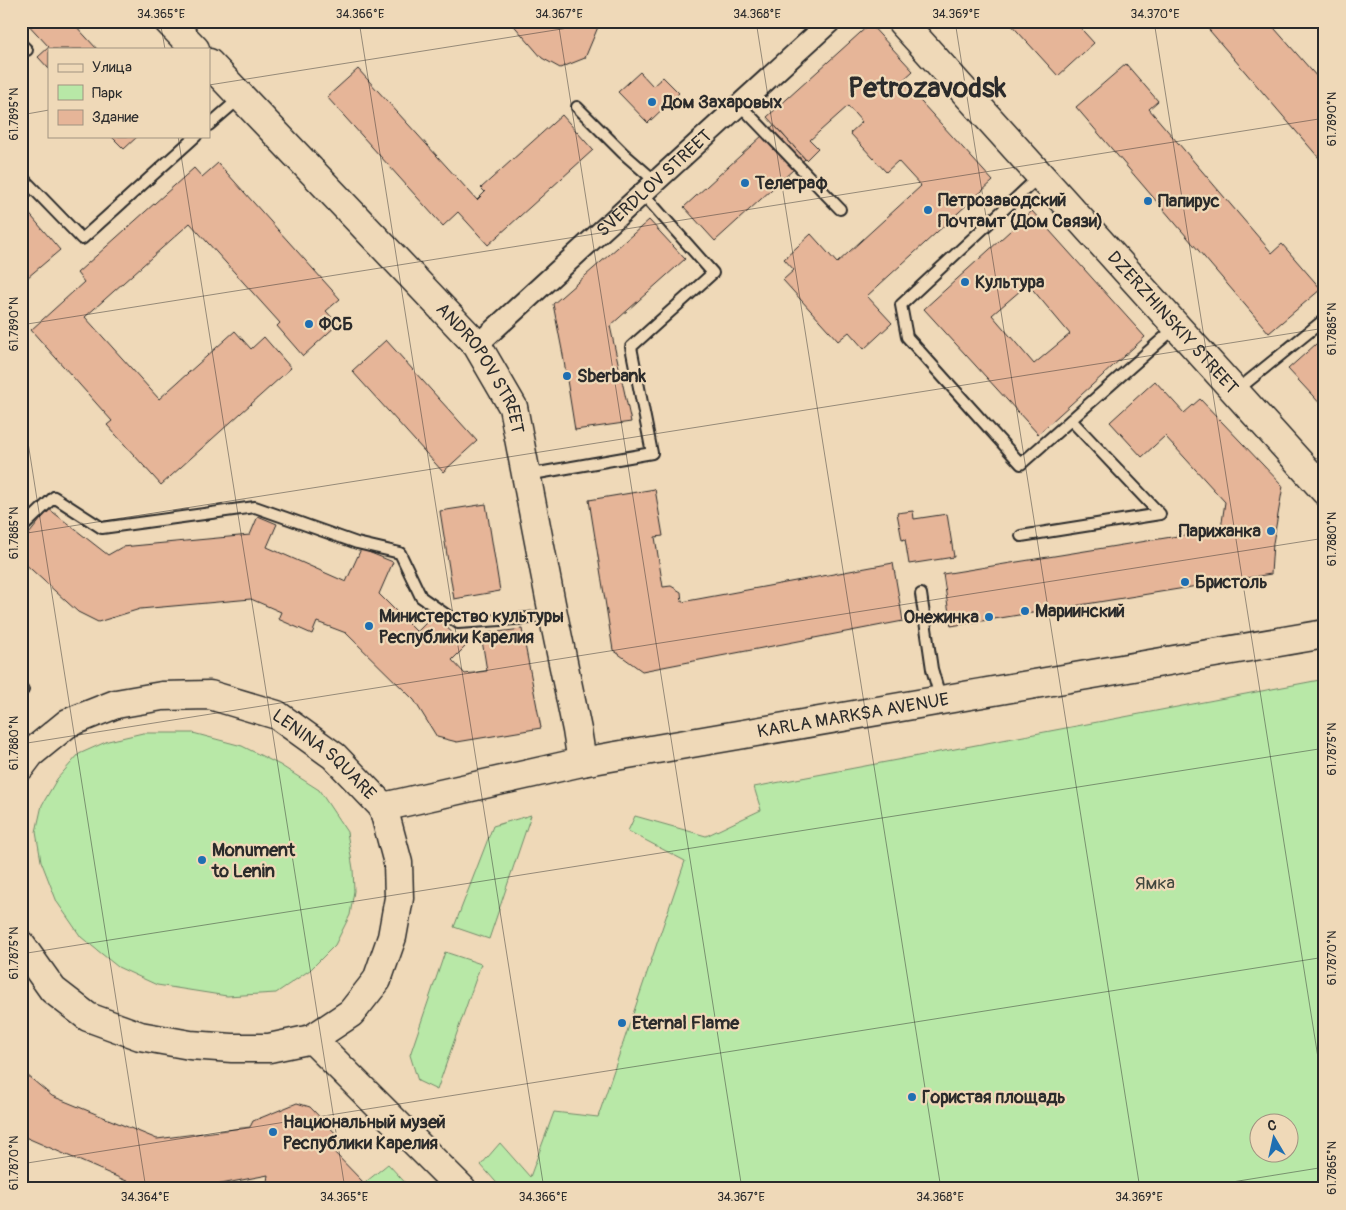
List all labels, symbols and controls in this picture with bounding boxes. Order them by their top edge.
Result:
text: 34.365°E [137,7,185,22]
text: 34.366°E [336,7,384,22]
text: 34.367°E [535,7,583,22]
text: 34.368°E [733,7,781,22]
text: 34.369°E [932,7,980,22]
text: 34.370°E [1130,7,1180,22]
legend [48,48,210,138]
text: Улица [92,58,132,77]
district label: Petrozavodsk [848,71,1006,106]
text: Парк [92,84,123,103]
text: 61.7895°N [7,88,22,140]
place label: Дом Захаровых [661,91,782,114]
text: 61.7890°N [1325,92,1340,146]
marker: Дом Захаровых [646,96,658,108]
text: Здание [92,108,139,127]
street label: SVERDLOV STREET [592,124,717,242]
place label: Телеграф [754,172,828,195]
marker: Телеграф [739,177,751,189]
place label: Петрозаводский Почтамт (Дом Связи) [938,189,1103,233]
place label: Папирус [1158,190,1220,213]
marker: Папирус [1142,195,1154,207]
marker: Петрозаводский Почтамт (Дом Связи) [922,204,934,216]
street label: DZERZHINSKIY STREET [1103,246,1243,399]
place label: Культура [975,271,1045,294]
marker: Культура [959,276,971,288]
text: 61.7890°N [7,297,22,351]
street label: ANDROPOV STREET [431,298,529,435]
text: 61.7885°N [1325,303,1340,355]
place label: ФСБ [318,313,353,336]
marker: ФСБ [303,318,315,330]
place label: Sberbank [577,365,646,388]
marker: Sberbank [561,370,573,382]
text: 61.7885°N [7,507,22,559]
text: 61.7880°N [1325,512,1340,566]
place label: Парижанка [1179,520,1262,543]
marker: Парижанка [1265,525,1277,537]
place label: Бристоль [1195,571,1268,594]
marker: Бристоль [1179,576,1191,588]
place label: Мариинский [1035,600,1125,623]
place label: Министерство культуры Республики Карелия [379,605,564,649]
marker: Мариинский [1019,605,1031,617]
place label: Онежинка [904,606,980,629]
marker: Онежинка [983,611,995,623]
marker: Министерство культуры Республики Карелия [363,620,375,632]
street label: KARLA MARKSA AVENUE [755,687,951,743]
street label: LENINA SQUARE [268,704,381,805]
text: 61.7880°N [7,716,22,770]
text: 61.7875°N [1325,723,1340,775]
place label: Monument to Lenin [211,839,296,883]
marker: Monument to Lenin [196,854,208,866]
park label: Ямка [1135,872,1175,895]
text: 61.7875°N [7,927,22,979]
text: 61.7870°N [1325,931,1340,985]
place label: Eternal Flame [632,1012,740,1035]
marker: Eternal Flame [616,1017,628,1029]
place label: Гористая площадь [922,1086,1066,1109]
marker: Гористая площадь [906,1091,918,1103]
place label: Национальный музей Республики Карелия [283,1111,446,1155]
north arrow [1248,1112,1298,1162]
text: С [1266,1117,1278,1135]
marker: Национальный музей Республики Карелия [267,1126,279,1138]
text: 61.7870°N [7,1136,22,1190]
text: 61.7865°N [1325,1141,1340,1195]
text: 34.364°E [121,1190,169,1205]
text: 34.365°E [320,1190,368,1205]
text: 34.366°E [519,1190,567,1205]
text: 34.367°E [717,1190,765,1205]
text: 34.368°E [916,1190,964,1205]
text: 34.369°E [1115,1190,1163,1205]

